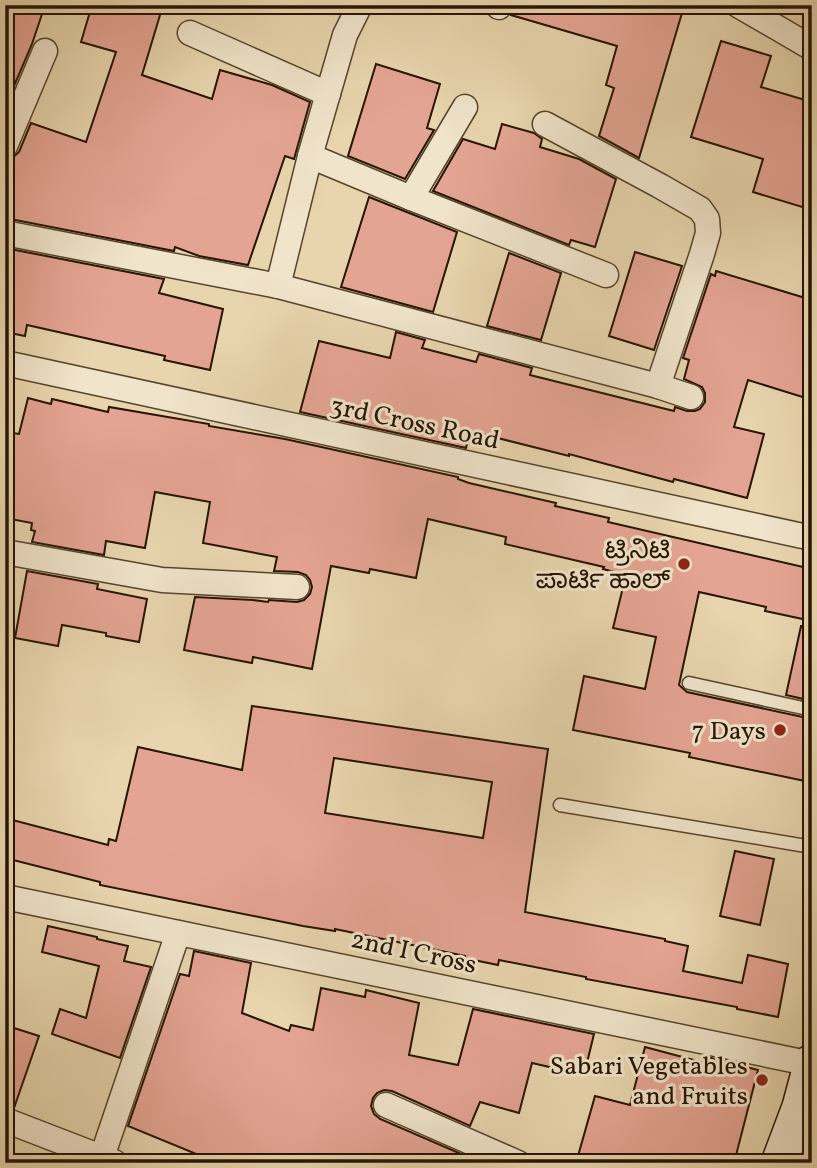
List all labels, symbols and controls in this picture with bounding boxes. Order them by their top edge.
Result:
street label: 3rd Cross Road [327,388,502,459]
place label: ಟ್ರಿನಿಟಿ ಪಾರ್ಟಿ ಹಾಲ್ [536,533,671,599]
marker: ಟ್ರಿನಿಟಿ ಪಾರ್ಟಿ ಹಾಲ್ [676,556,692,572]
place label: 7 Days [692,714,766,750]
marker: 7 Days [772,722,788,738]
street label: 2nd I Cross [347,922,480,984]
place label: Sabari Vegetables and Fruits [550,1049,748,1115]
marker: Sabari Vegetables and Fruits [754,1072,770,1088]

